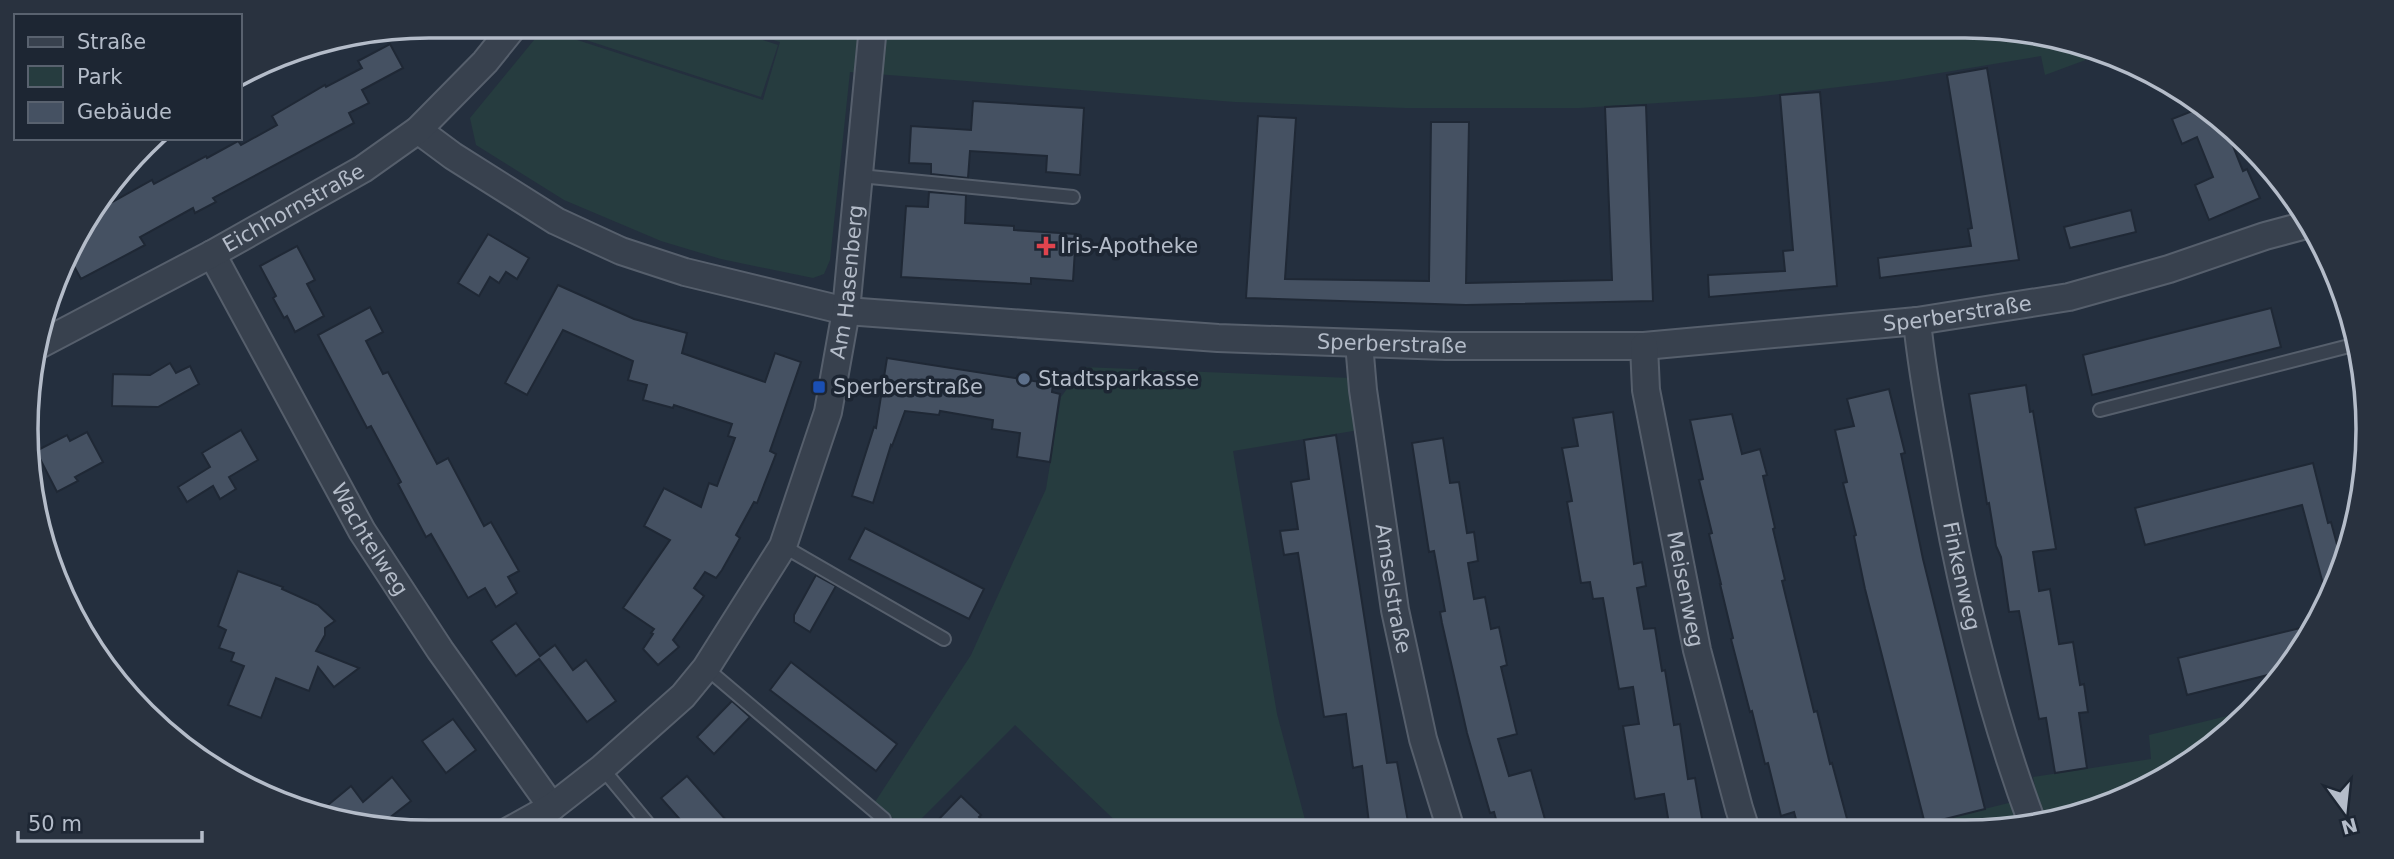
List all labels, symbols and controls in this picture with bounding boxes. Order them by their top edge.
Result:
legend [14,14,242,140]
text: Straße [77,30,146,54]
text: Park [77,65,123,89]
text: Gebäude [77,100,172,124]
street label: Eichhornstraße [219,159,368,257]
street label: Am Hasenberg [826,204,868,361]
place label: Iris-Apotheke [1060,234,1198,258]
marker: Iris-Apotheke [1038,238,1054,254]
street label: Sperberstraße [1882,291,2033,336]
street label: Sperberstraße [1317,329,1467,358]
place label: Stadtsparkasse [1038,367,1199,391]
marker: Stadtsparkasse [1016,371,1032,387]
place label: Sperberstraße [833,375,983,399]
marker: Sperberstraße [811,379,827,395]
street label: Wachtelweg [326,479,413,600]
street label: Finkenweg [1938,520,1985,633]
street label: Amselstraße [1371,522,1416,656]
street label: Meisenweg [1662,529,1708,649]
north arrow [2310,775,2380,845]
scale bar [18,800,201,844]
text: 50 m [28,812,82,836]
text: N [2339,814,2360,839]

